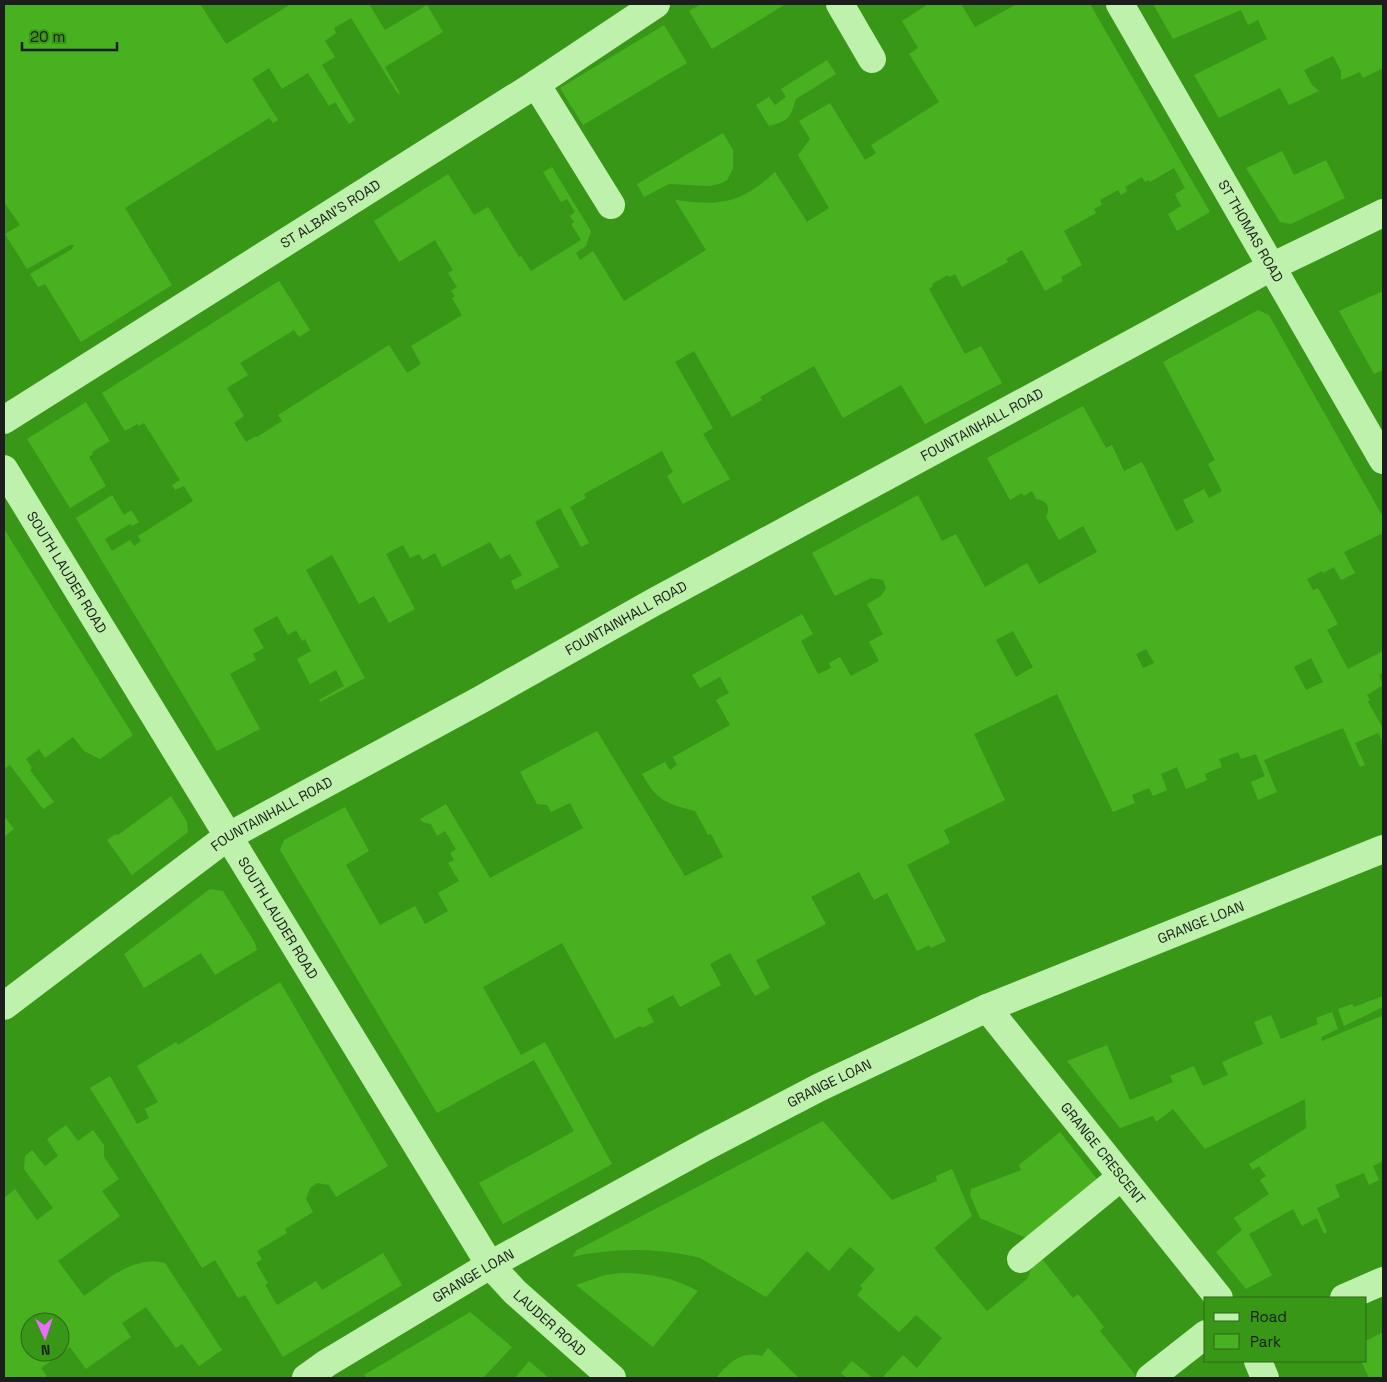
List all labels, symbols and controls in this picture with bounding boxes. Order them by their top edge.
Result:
scale bar [22,20,118,52]
text: 20 m [30,27,65,46]
street label: ST ALBAN'S ROAD [277,176,384,252]
street label: ST THOMAS ROAD [1214,176,1288,285]
street label: FOUNTAINHALL ROAD [917,384,1046,465]
street label: SOUTH LAUDER ROAD [23,508,111,637]
street label: FOUNTAINHALL ROAD [562,577,690,659]
street label: FOUNTAINHALL ROAD [207,773,336,855]
street label: SOUTH LAUDER ROAD [234,854,322,982]
street label: GRANGE LOAN [1155,897,1247,948]
street label: GRANGE LOAN [784,1055,874,1112]
street label: GRANGE CRESCENT [1057,1099,1149,1208]
street label: GRANGE LOAN [429,1245,517,1307]
street label: LAUDER ROAD [510,1286,590,1360]
legend [1204,1297,1367,1362]
text: Road [1250,1307,1287,1326]
north arrow [20,1312,70,1362]
text: Park [1250,1332,1281,1351]
text: N [41,1341,51,1359]

